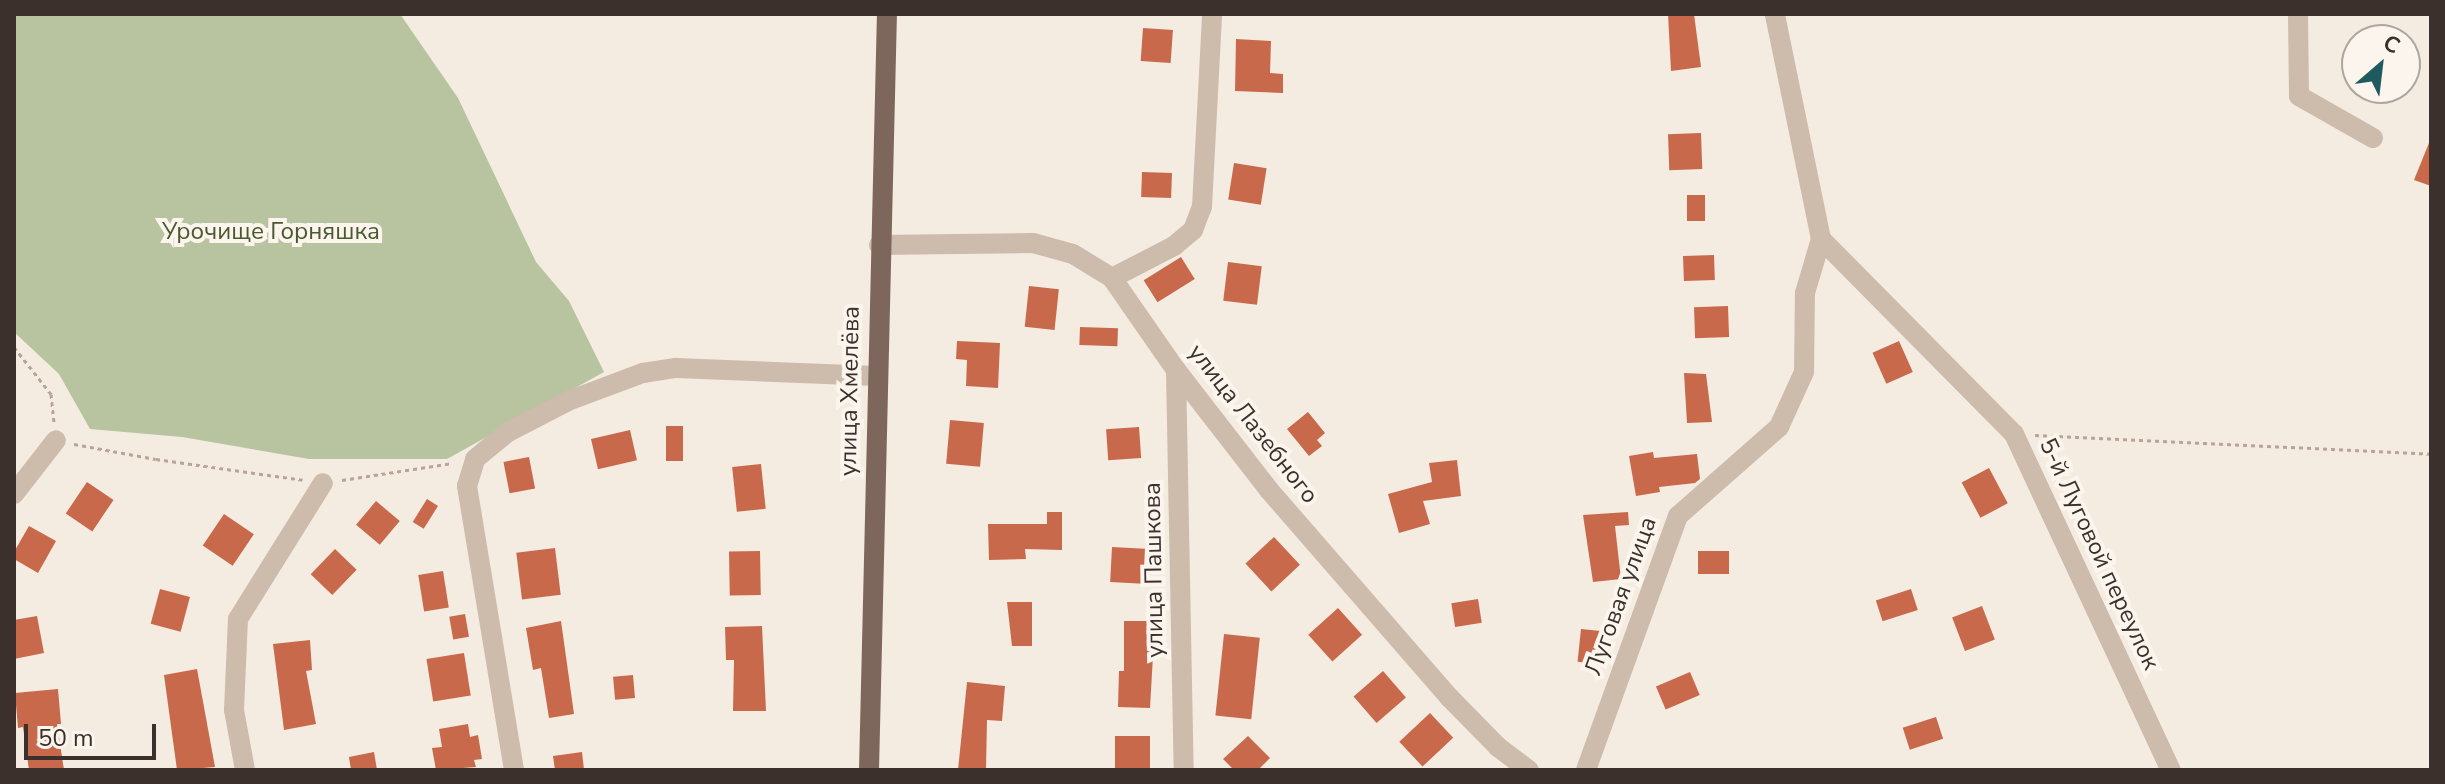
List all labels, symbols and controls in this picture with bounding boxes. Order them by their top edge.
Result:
north arrow [2341,24,2421,104]
text: С [2378,28,2405,61]
park label: Урочище Горняшка [162,218,380,246]
street label: улица Хмелёва [834,306,866,476]
street label: улица Лазебного [1182,339,1324,509]
street label: 5-й Луговой переулок [2033,434,2165,674]
street label: улица Пашкова [1138,482,1170,658]
street label: Луговая улица [1579,513,1663,679]
scale bar [28,708,160,758]
text: 50 m [38,722,94,754]

